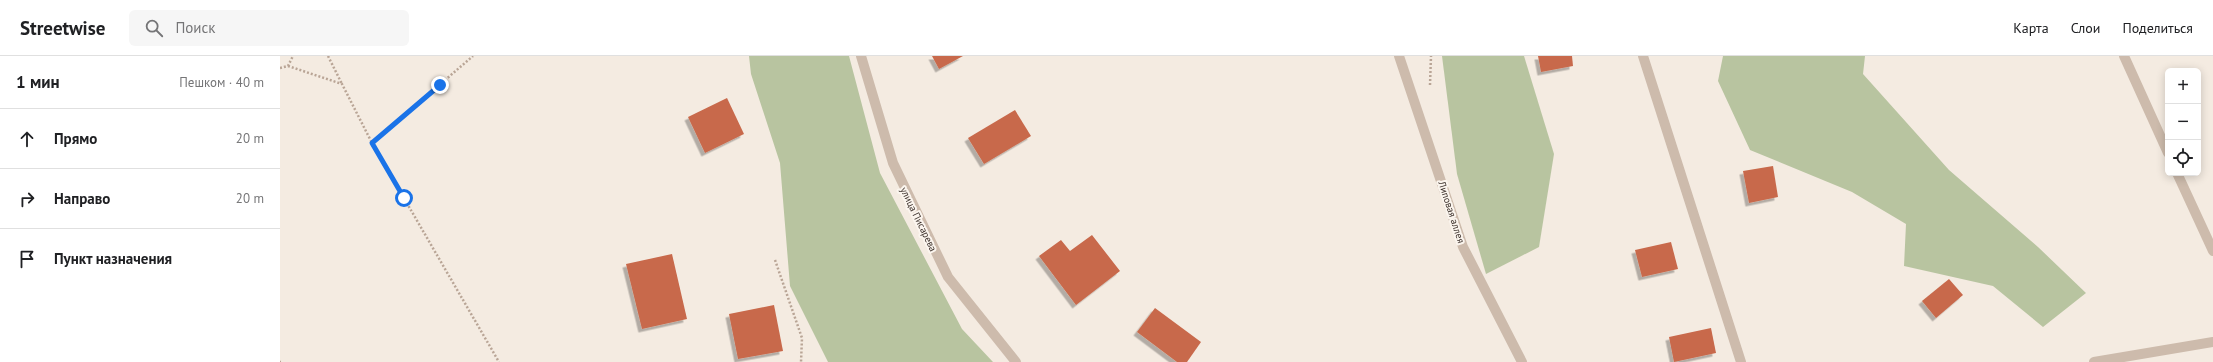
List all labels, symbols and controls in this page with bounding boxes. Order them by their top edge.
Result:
search box [129,10,409,46]
text: Streetwise [20,16,105,40]
icon: search [143,17,165,39]
text: Поиск [175,18,215,37]
text: Карта [2013,19,2049,37]
text: Слои [2071,19,2100,37]
text: Поделиться [2122,19,2193,37]
map controls [2165,68,2201,176]
button: + [2165,68,2201,104]
text: 1 мин [16,71,60,93]
text: Пешком · 40 m [179,74,264,91]
route end [431,76,449,94]
button: − [2165,104,2201,140]
icon: ahead [16,128,38,150]
text: Прямо [54,129,97,148]
text: 20 m [236,130,264,147]
button: locate [2165,140,2201,176]
street label: Липовая аллея [1435,178,1468,245]
street label: улица Писарева [897,185,940,254]
icon: right [16,188,38,210]
text: Направо [54,189,110,208]
route start [395,189,413,207]
text: 20 m [236,190,264,207]
icon: arrive [16,248,38,270]
text: Пункт назначения [54,249,172,268]

